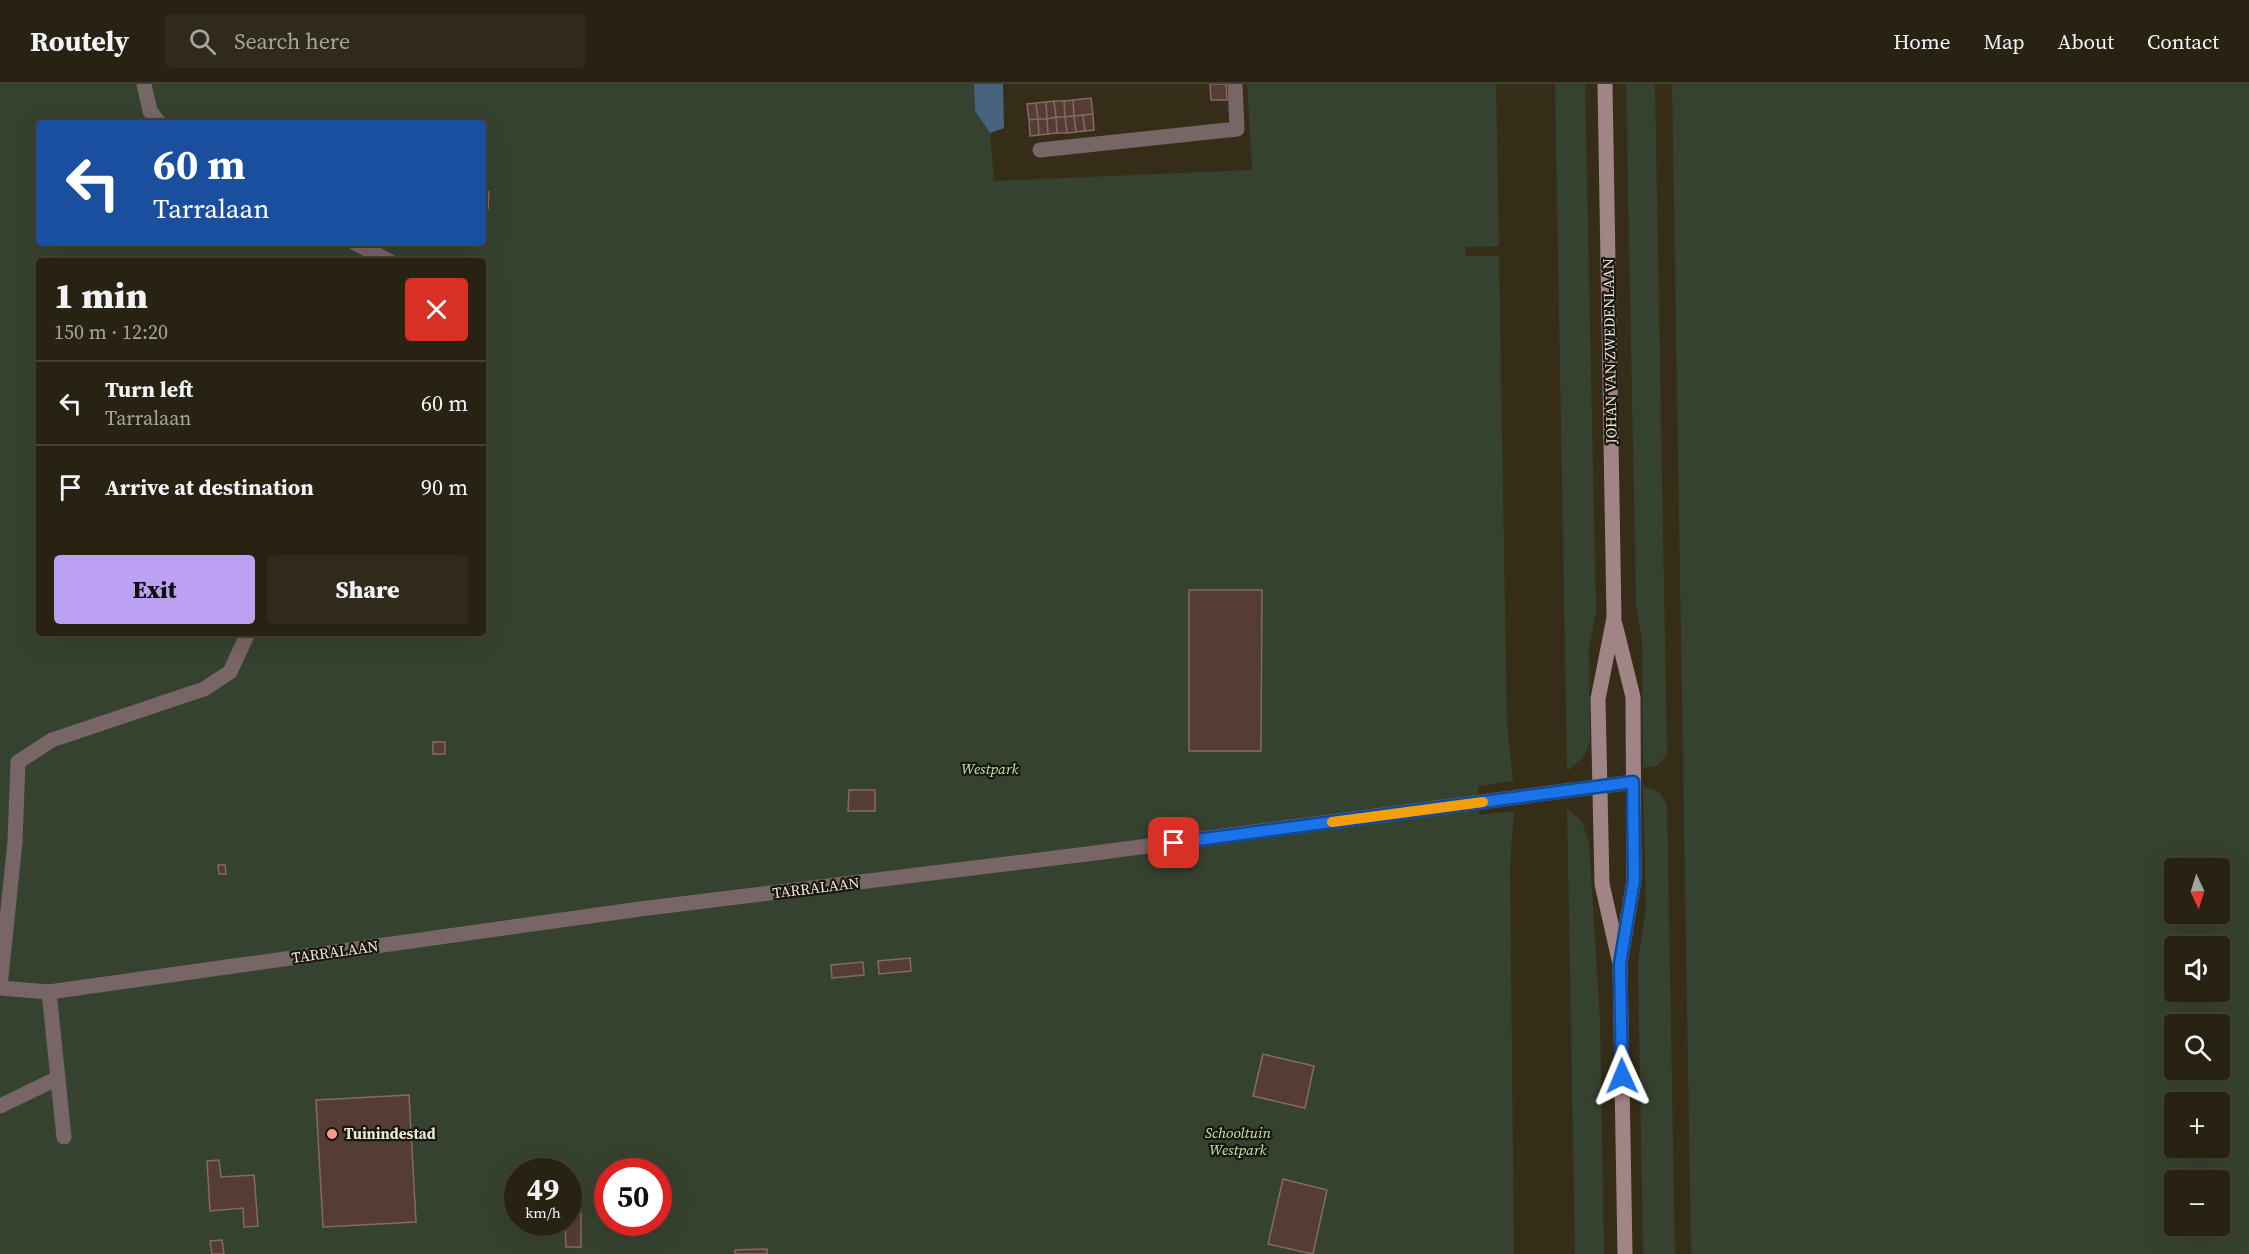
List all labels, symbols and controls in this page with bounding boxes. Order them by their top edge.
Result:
search box [165,14,585,68]
text: Routely [30,22,129,60]
icon: search [186,25,219,58]
text: Search here [234,26,350,56]
text: Home [1893,27,1951,56]
text: Map [1984,27,2025,56]
text: About [2058,27,2114,56]
text: Contact [2147,27,2219,56]
text: 60 m [153,135,246,193]
icon: left [54,144,132,222]
text: Tarralaan [153,190,270,227]
street label: JOHAN VAN ZWEDENLAAN [1597,258,1622,445]
text: 1 min [54,271,148,320]
button: close [405,278,468,341]
text: 150 m · 12:20 [54,318,168,346]
text: Turn left [105,374,193,404]
icon: left [54,387,87,420]
text: 60 m [421,388,468,418]
text: Tarralaan [105,404,191,432]
icon: arrive [54,471,87,504]
text: Arrive at destination [105,472,314,502]
text: 90 m [421,472,468,502]
button: Exit [54,555,255,624]
button: Share [267,555,468,624]
park label: Westpark [961,758,1020,779]
pin [1148,817,1199,868]
icon: arrive [1157,826,1190,859]
north arrow [2164,858,2230,924]
map controls [2164,858,2230,1236]
street label: TARRALAAN [771,872,860,903]
street label: TARRALAAN [290,935,380,968]
button: sound [2164,936,2230,1002]
button: search [2164,1014,2230,1080]
position arrow [1590,1044,1654,1108]
button: + [2164,1092,2230,1158]
park label: Schooltuin Westpark [1205,1122,1272,1160]
place label: Tuinindestad [344,1123,436,1144]
marker: Tuinindestad [325,1127,339,1141]
speed limit sign: 50 [594,1158,672,1236]
text: 49 [527,1169,559,1210]
button: − [2164,1170,2230,1236]
text: km/h [525,1202,561,1223]

